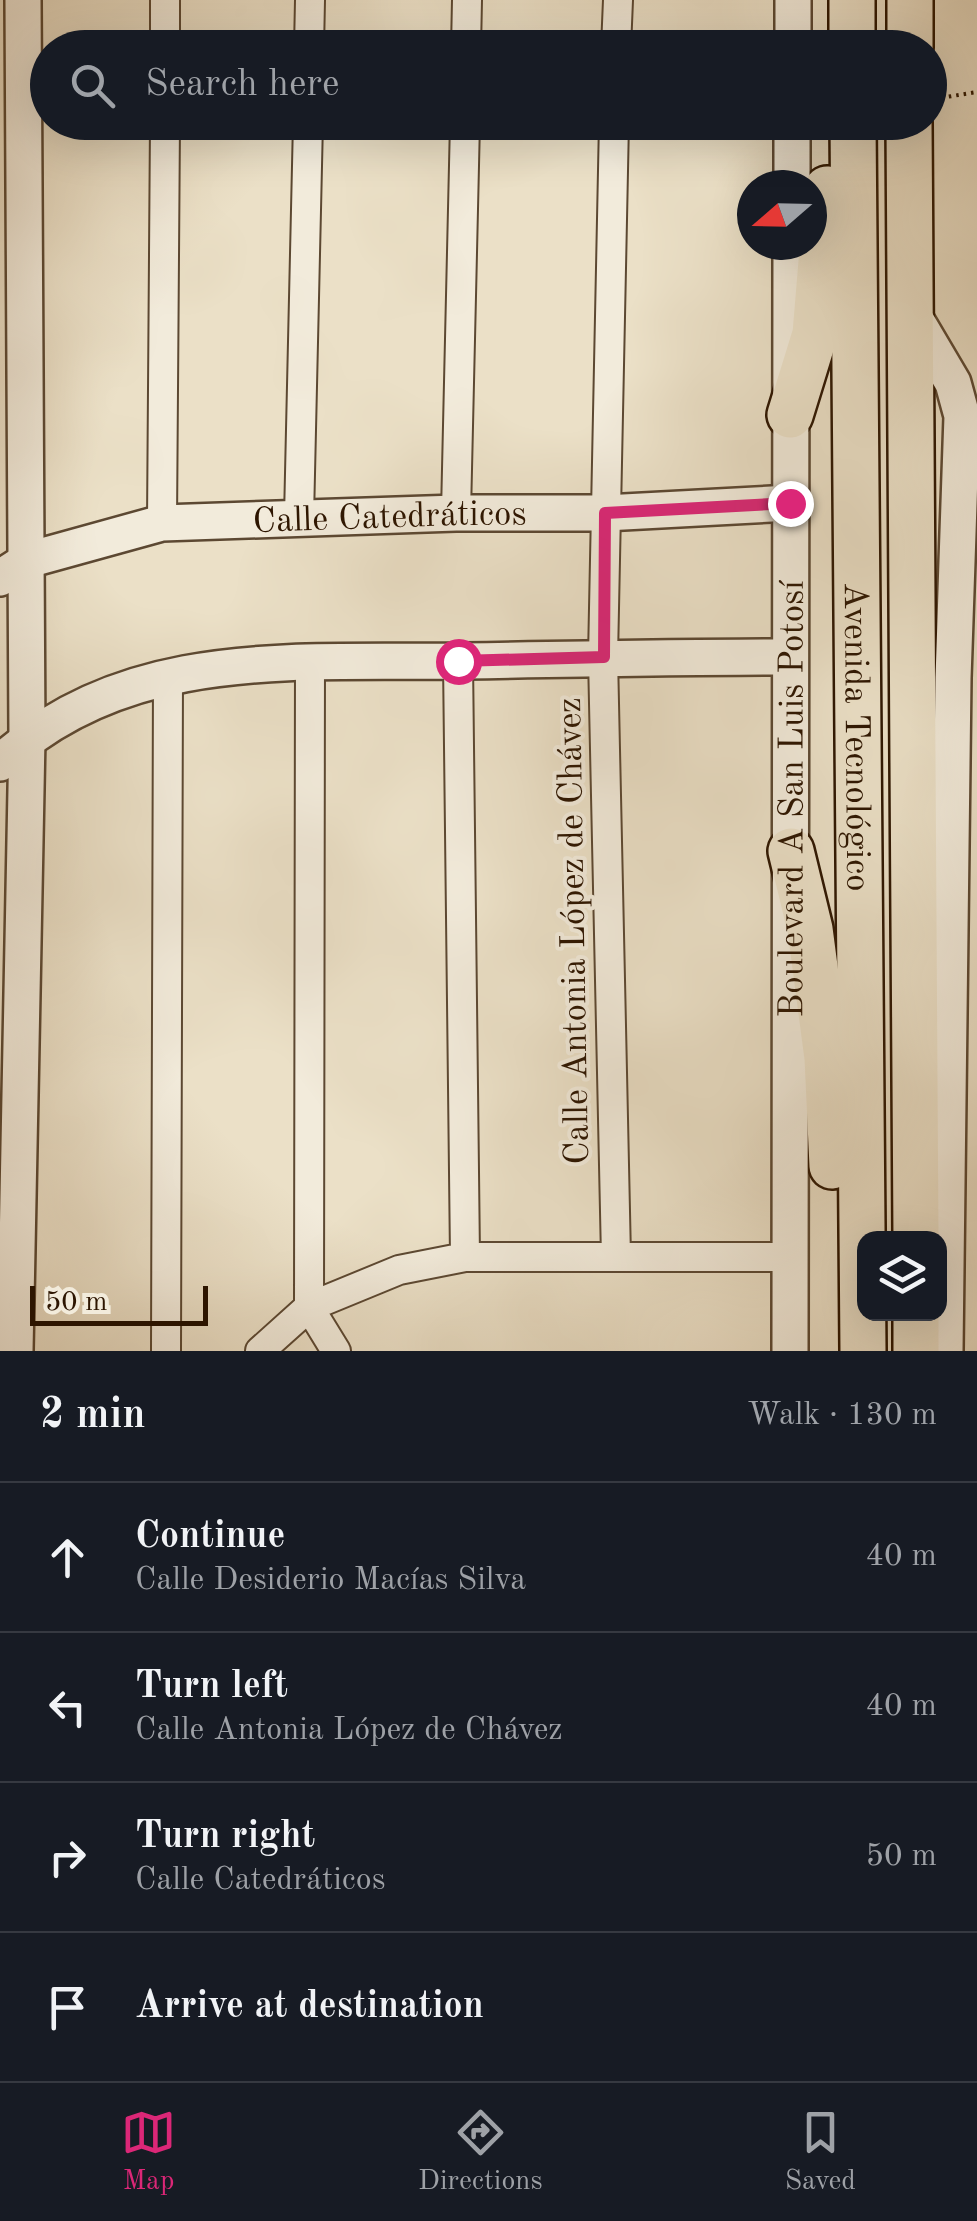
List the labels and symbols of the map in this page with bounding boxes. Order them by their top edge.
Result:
north arrow [737,170,827,260]
route end [768,481,814,527]
street label: Calle Catedráticos [252,498,527,540]
street label: Boulevard A San Luis Potosí [775,580,811,1018]
street label: Avenida Tecnológico [837,582,874,892]
route start [436,639,482,685]
street label: Calle Antonia López de Chávez [553,697,596,1165]
scale bar [30,1281,208,1326]

